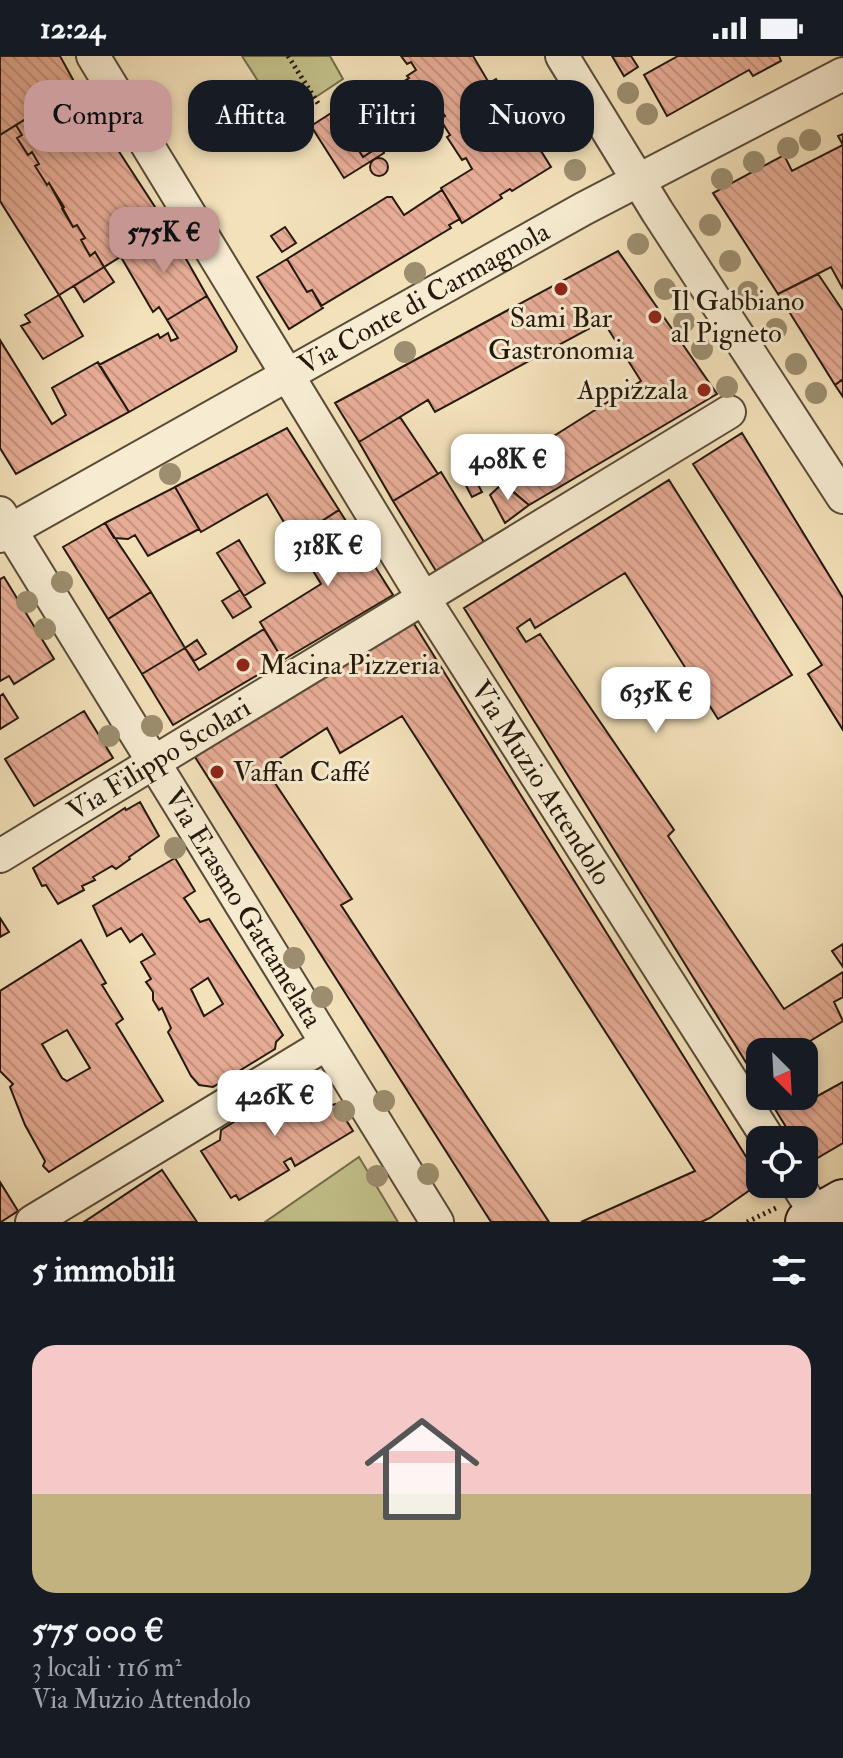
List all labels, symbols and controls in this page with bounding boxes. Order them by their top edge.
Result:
text: 12:24 [40,10,105,47]
chip: Compra [24,80,172,152]
chip: Affitta [188,80,314,152]
chip: Filtri [330,80,444,152]
chip: Nuovo [460,80,594,152]
pin: 575K € [99,207,229,275]
street label: Via Conte di Carmagnola [292,214,556,383]
text: 575K € [127,217,201,249]
marker: Sami Bar Gastronomia [552,280,570,298]
place label: Il Gabbiano al Pigneto [671,284,805,351]
place label: Sami Bar Gastronomia [488,301,635,368]
marker: Il Gabbiano al Pigneto [646,308,664,326]
place label: Appizzala [576,373,688,408]
marker: Appizzala [695,381,713,399]
pin: 408K € [443,434,573,502]
text: 408K € [469,444,547,476]
pin: 318K € [263,520,393,588]
text: 318K € [293,530,363,562]
place label: Macina Pizzeria [259,648,440,683]
marker: Macina Pizzeria [234,656,252,674]
pin: 635K € [591,667,721,735]
street label: Via Muzio Attendolo [463,674,619,892]
text: 635K € [619,677,693,709]
street label: Via Filippo Scolari [61,690,257,828]
place label: Vaffan Caffé [233,755,370,790]
marker: Vaffan Caffé [208,763,226,781]
street label: Via Erasmo Gattamelata [156,782,331,1035]
north arrow [746,1038,818,1110]
map controls [746,1038,818,1198]
pin: 426K € [210,1070,340,1138]
text: 426K € [235,1080,315,1112]
button: locate [746,1126,818,1198]
icon: filters [767,1248,811,1292]
text: 5 immobili [32,1249,176,1292]
icon: home [350,1397,494,1541]
text: 575 000 € [32,1609,164,1652]
text: 3 locali · 116 m² [32,1652,182,1684]
text: Via Muzio Attendolo [32,1684,251,1716]

